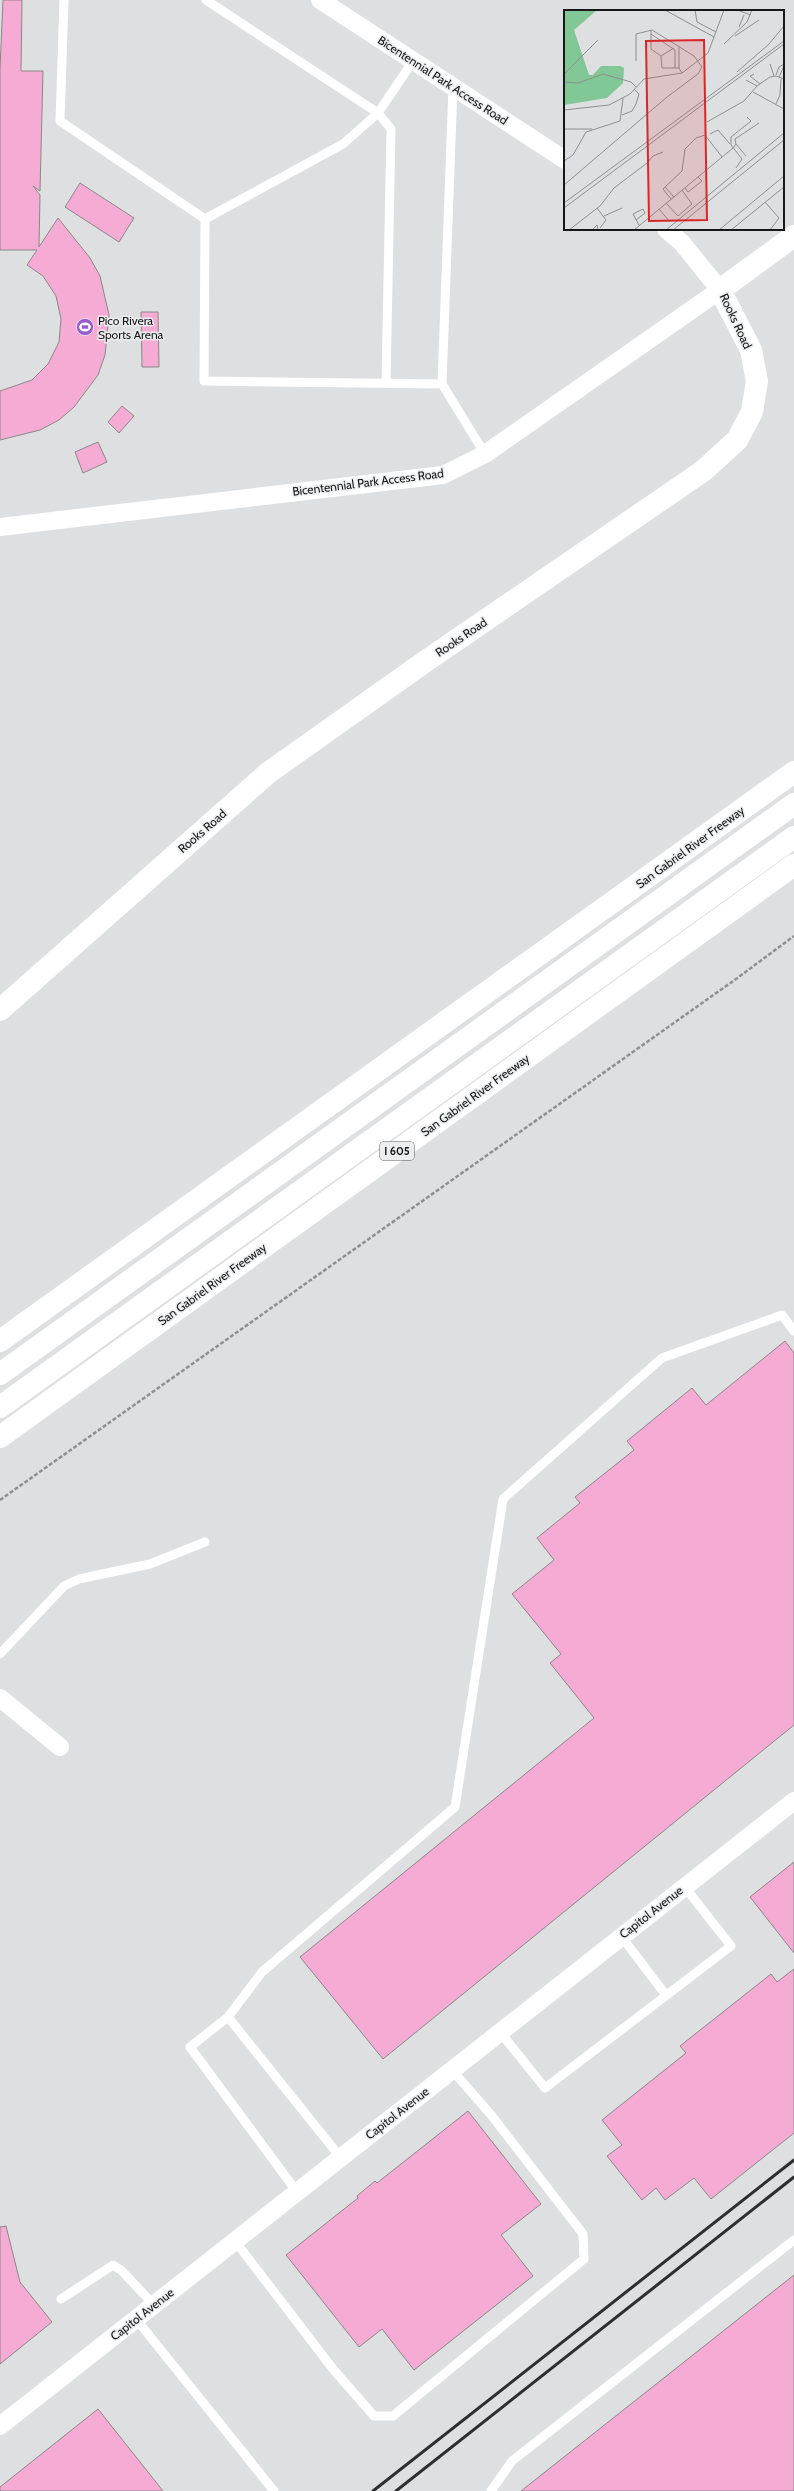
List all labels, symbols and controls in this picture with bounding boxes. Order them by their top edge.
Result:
inset map [564,10,784,230]
street label: Bicentennial Park Access Road [375,32,511,128]
street label: Rooks Road [717,291,755,351]
place label: Pico Rivera Sports Arena [98,313,164,342]
sports icon: Pico Rivera Sports Arena [75,317,95,337]
street label: Bicentennial Park Access Road [292,465,444,499]
street label: Rooks Road [432,614,490,660]
street label: San Gabriel River Freeway [633,803,747,891]
street label: Rooks Road [175,806,229,856]
street label: San Gabriel River Freeway [418,1051,532,1139]
road number: I 605 [380,1142,414,1160]
street label: San Gabriel River Freeway [155,1240,269,1328]
street label: Capitol Avenue [616,1883,686,1941]
street label: Capitol Avenue [362,2084,432,2142]
street label: Capitol Avenue [107,2285,177,2343]

